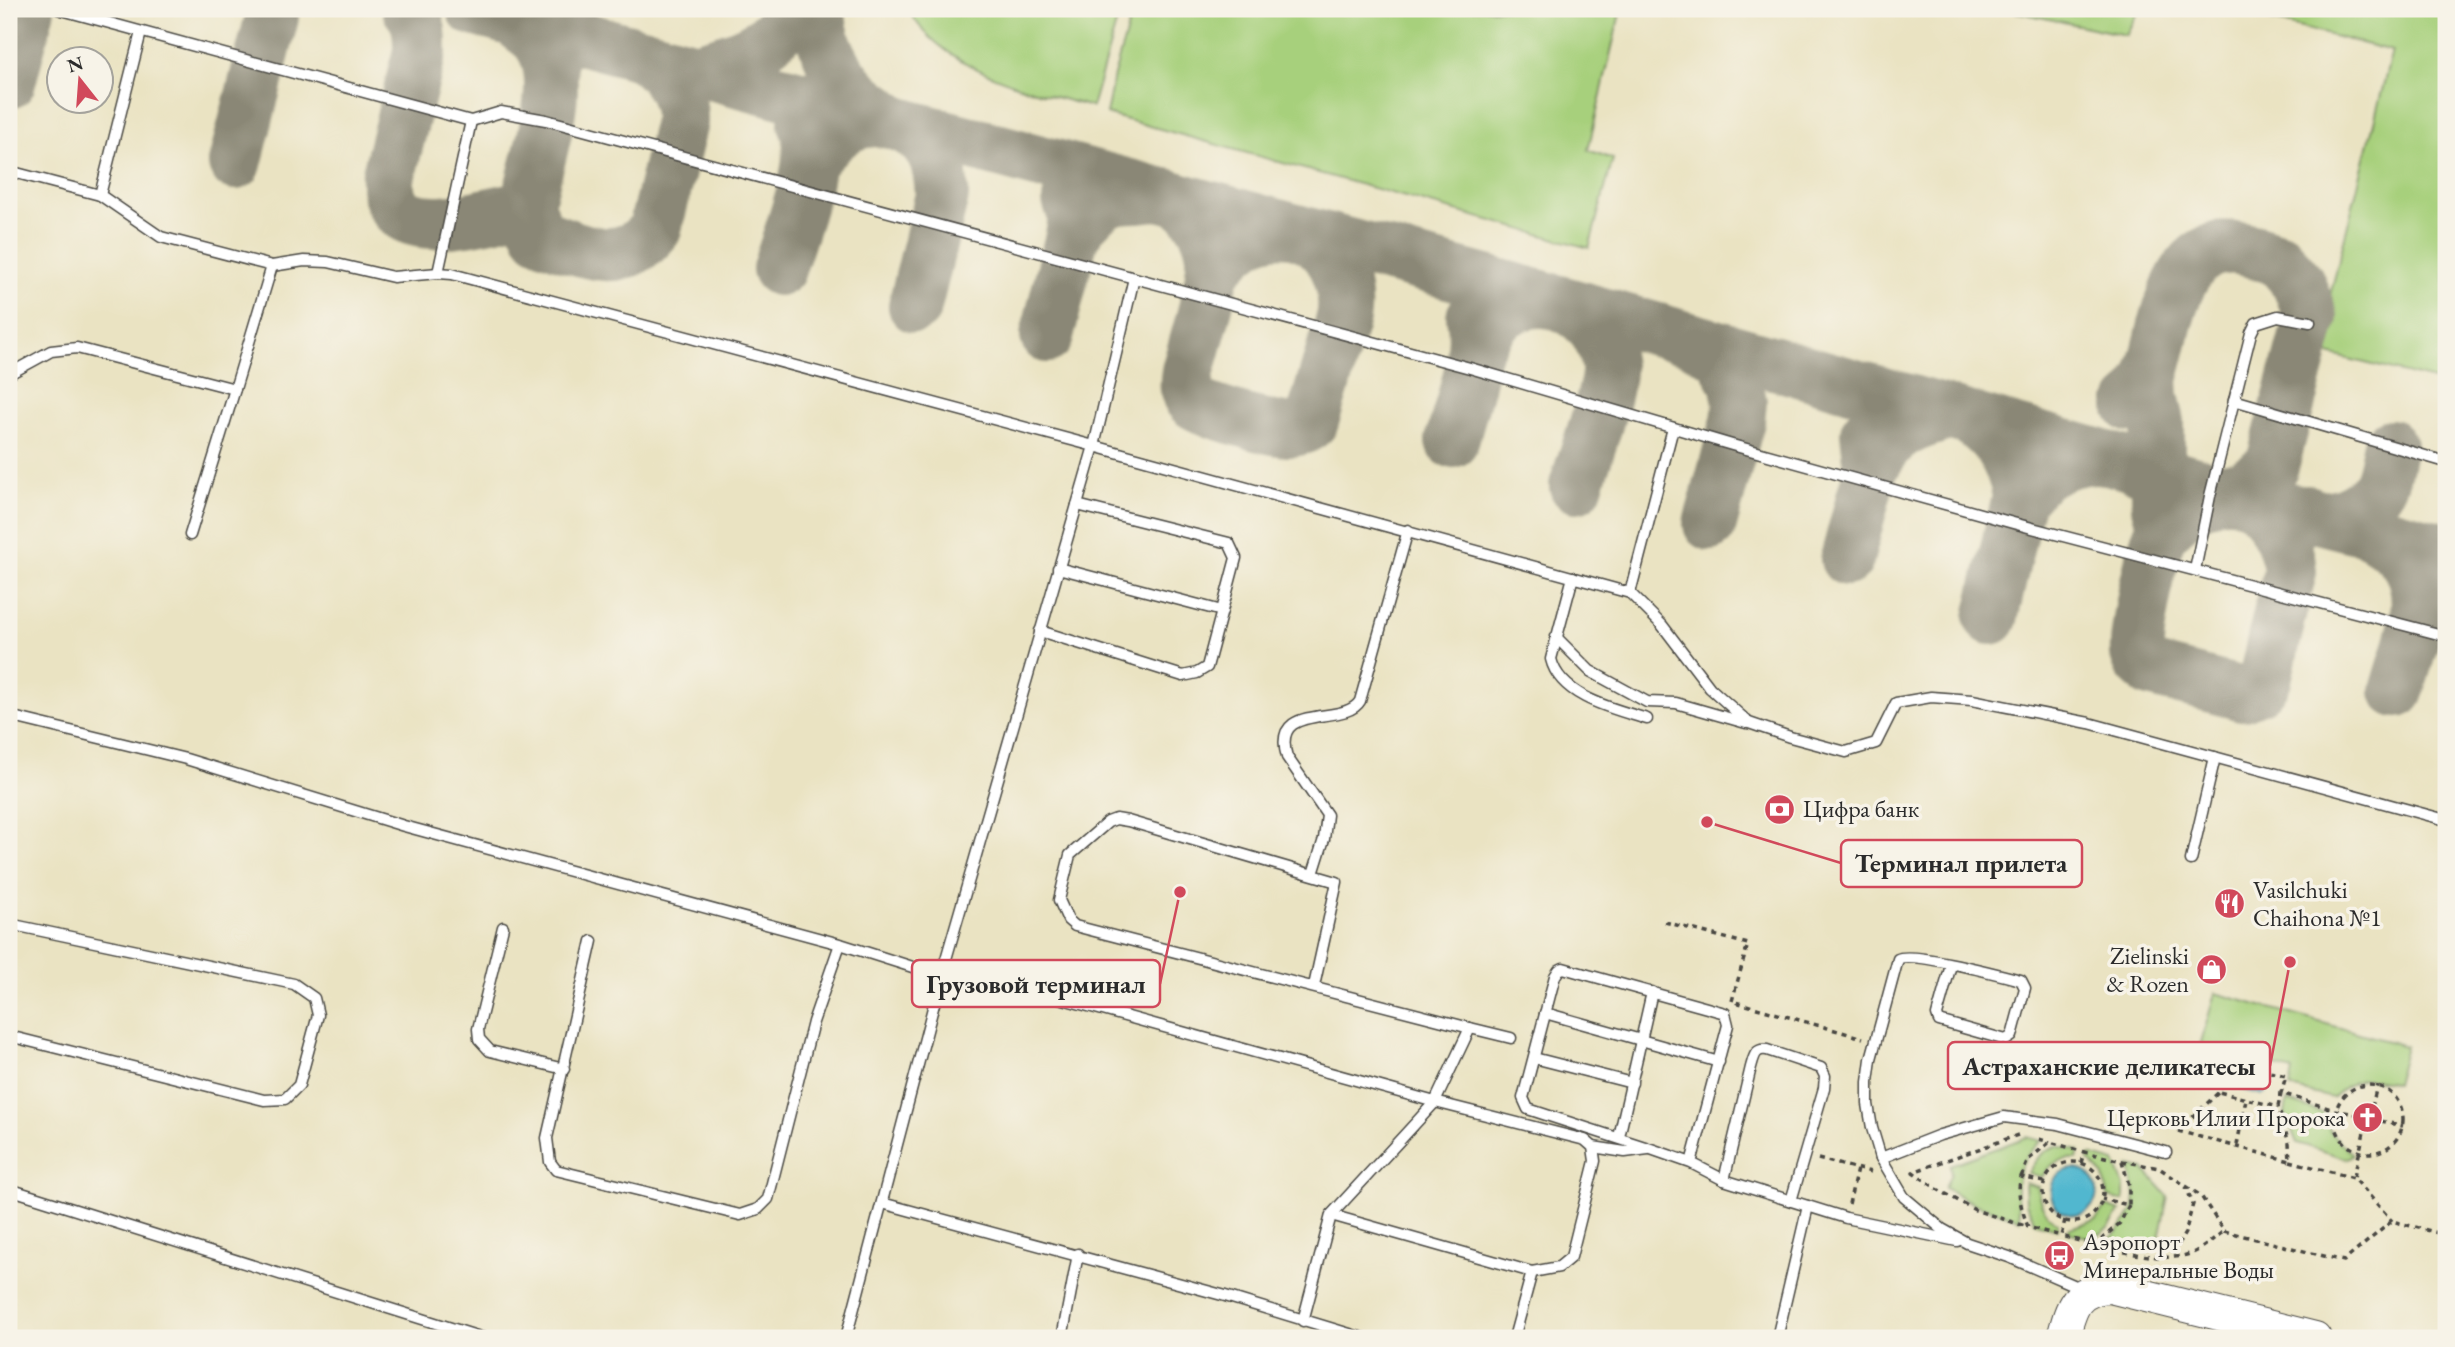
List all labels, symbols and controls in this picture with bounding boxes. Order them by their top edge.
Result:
north arrow [46,46,116,116]
text: N [64,50,87,78]
bank icon: Цифра банк [1763,792,1797,826]
place label: Цифра банк [1803,793,1920,824]
callout: Терминал прилета [1841,840,2082,887]
text: Терминал прилета [1854,846,2068,880]
place label: Vasilchuki Chaihona №1 [2253,874,2381,933]
restaurant icon: Vasilchuki Chaihona №1 [2213,887,2247,921]
place label: Zielinski & Rozen [2106,940,2189,999]
shop icon: Zielinski & Rozen [2195,953,2229,987]
callout: Грузовой терминал [912,960,1160,1007]
text: Грузовой терминал [926,967,1146,1001]
callout: Астраханские деликатесы [1948,1042,2270,1089]
text: Астраханские деликатесы [1961,1049,2256,1083]
church icon: Церковь Илии Пророка [2351,1101,2385,1135]
place label: Церковь Илии Пророка [2107,1102,2345,1133]
place label: Аэропорт Минеральные Воды [2082,1226,2274,1285]
bus stop icon: Аэропорт Минеральные Воды [2043,1239,2077,1273]

